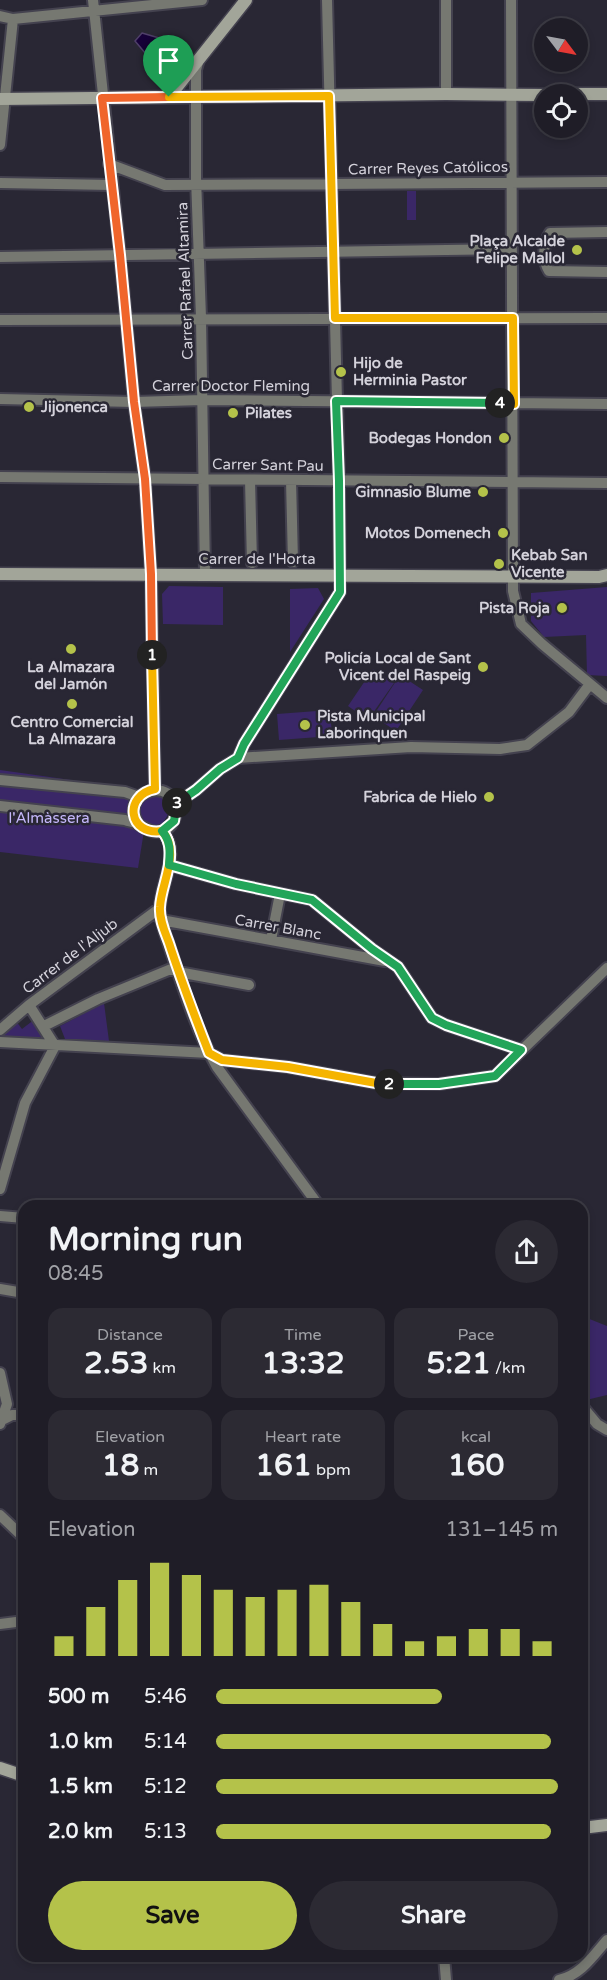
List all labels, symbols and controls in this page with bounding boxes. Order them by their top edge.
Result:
north arrow [534,18,588,72]
map controls [534,18,588,138]
pin [143,35,194,97]
icon: arrive [152,44,185,77]
button: locate [534,84,588,138]
street label: Carrer Reyes Católicos [348,158,508,178]
street label: Carrer Rafael Altamira [173,202,197,360]
place label: Plaça Alcalde Felipe Mallol [470,232,566,268]
marker: Plaça Alcalde Felipe Mallol [570,243,584,257]
place label: Hijo de Herminia Pastor [353,354,467,389]
marker: Hijo de Herminia Pastor [334,365,348,379]
street label: Carrer Doctor Fleming [152,377,310,395]
pin: 4 [485,388,515,418]
text: 4 [495,393,505,413]
place label: Jijonenca [40,398,108,417]
marker: Jijonenca [22,400,36,414]
place label: Pilates [245,404,292,422]
marker: Pilates [226,406,240,420]
place label: Bodegas Hondon [369,429,492,448]
marker: Bodegas Hondon [497,431,511,445]
street label: Carrer Sant Pau [212,455,324,475]
place label: Gimnasio Blume [355,483,471,501]
marker: Gimnasio Blume [476,485,490,499]
place label: Motos Domenech [365,524,491,542]
marker: Motos Domenech [496,526,510,540]
place label: Kebab San Vicente [511,546,588,581]
street label: Carrer de l'Horta [198,550,316,568]
marker: Kebab San Vicente [492,557,506,571]
place label: Pista Roja [479,599,550,618]
marker: Pista Roja [555,601,569,615]
pin: 1 [137,640,167,670]
marker: La Almazara del Jamón [64,642,78,656]
text: 1 [147,645,157,665]
place label: Policía Local de Sant Vicent del Raspeig [324,649,471,685]
place label: La Almazara del Jamón [27,658,115,693]
marker: Policía Local de Sant Vicent del Raspeig [476,660,490,674]
marker: Centro Comercial La Almazara [65,697,79,711]
place label: Pista Municipal Laborinquen [317,707,426,743]
place label: Centro Comercial La Almazara [11,713,133,748]
marker: Pista Municipal Laborinquen [298,718,312,732]
pin: 3 [162,788,192,818]
place label: Fabrica de Hielo [363,788,477,806]
marker: Fabrica de Hielo [482,790,496,804]
text: 3 [172,793,182,813]
park label: l'Almàssera [8,809,90,827]
street label: Carrer Blanc [233,911,323,943]
street label: Carrer de l'Aljub [19,914,121,998]
pin: 2 [374,1069,404,1099]
text: 2 [384,1074,394,1094]
text: Morning run [48,1220,243,1259]
button: share [495,1220,558,1283]
text: 08:45 [48,1262,103,1286]
text: Distance [97,1325,163,1345]
text: Time [284,1325,322,1345]
text: Pace [458,1325,494,1345]
text: 2.53 [84,1345,148,1382]
text: 13:32 [261,1345,345,1382]
text: 5:21 [427,1345,491,1382]
text: km [148,1358,176,1378]
text: /km [491,1358,525,1378]
text: Elevation [95,1427,165,1447]
text: Heart rate [265,1427,341,1447]
text: kcal [461,1427,491,1447]
text: 18 [102,1447,139,1484]
text: 161 [255,1447,312,1484]
text: 160 [448,1447,504,1484]
text: m [139,1460,158,1480]
text: bpm [312,1460,351,1480]
text: Elevation [48,1518,135,1542]
text: 131–145 m [445,1518,558,1542]
text: 500 m [48,1685,109,1709]
text: 5:46 [144,1685,187,1709]
text: 1.0 km [48,1730,113,1754]
text: 5:14 [144,1730,187,1754]
text: 1.5 km [48,1775,113,1799]
text: 5:12 [144,1775,187,1799]
text: 2.0 km [48,1820,113,1844]
text: 5:13 [144,1820,187,1844]
button: Save [48,1881,297,1950]
button: Share [309,1881,558,1950]

